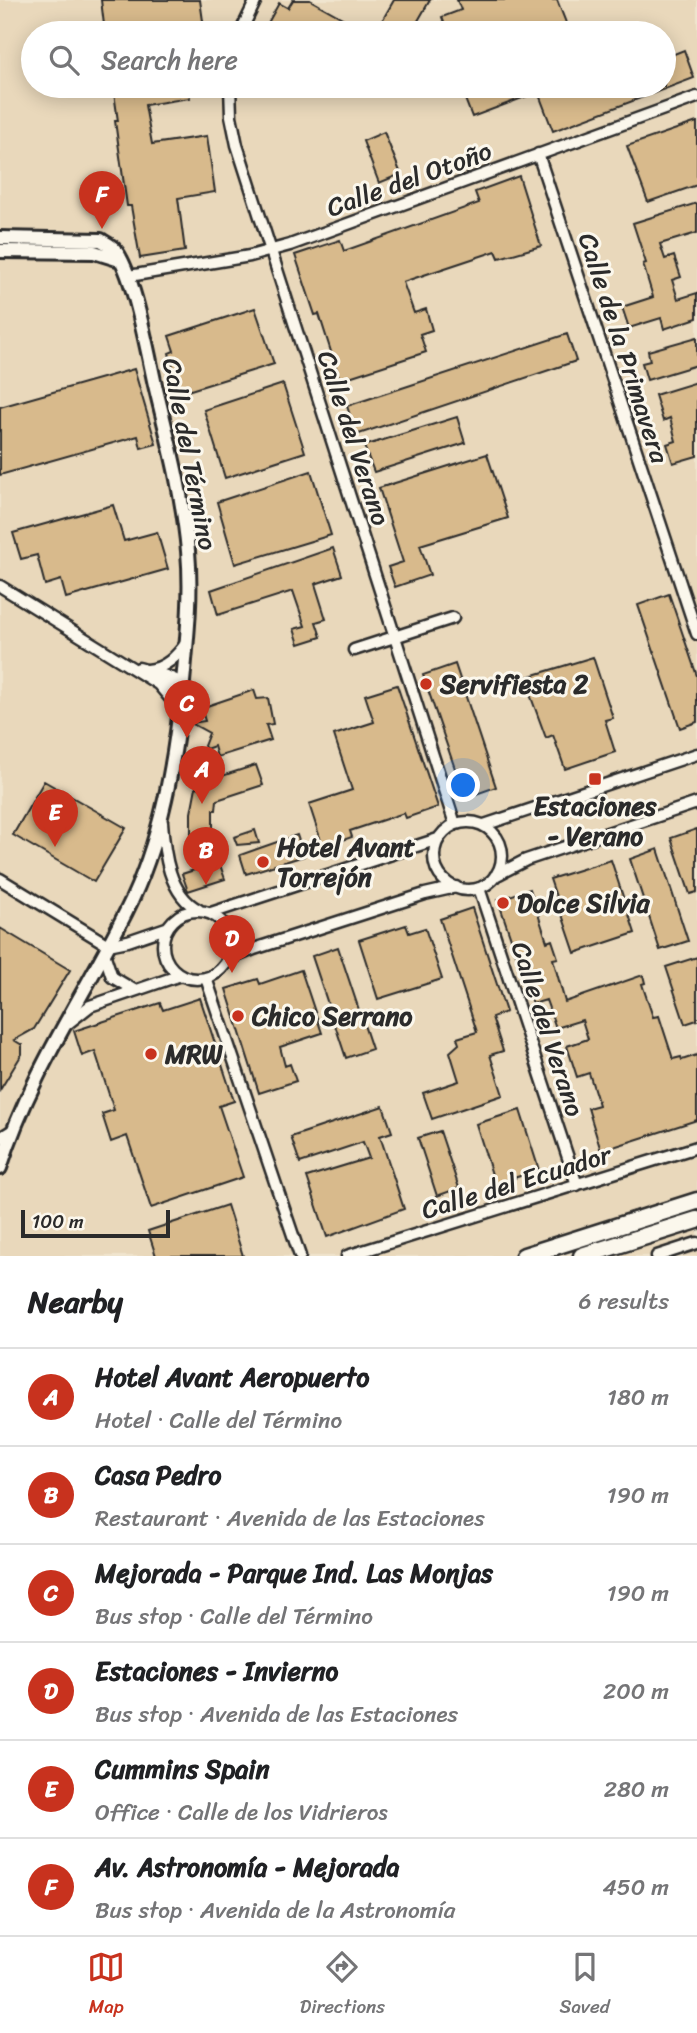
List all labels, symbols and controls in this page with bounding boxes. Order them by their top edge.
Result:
search box [21,21,676,98]
text: Search here [101,37,238,83]
icon: search [45,41,83,79]
street label: Calle del Otoño [320,128,498,230]
pin: F [79,171,125,229]
street label: Calle de la Primavera [565,227,683,470]
street label: Calle del Verano [304,344,404,532]
street label: Calle del Término [149,354,231,554]
place label: Servifiesta 2 [439,661,588,707]
marker: Servifiesta 2 [418,676,434,692]
pin: C [164,680,210,738]
pin: A [179,746,225,804]
your location [446,768,480,802]
marker: Estaciones - Verano [587,771,603,787]
place label: Estaciones - Verano [533,783,658,859]
pin: E [32,789,78,847]
place label: Hotel Avant Torrejón [277,824,416,900]
pin: B [183,827,229,885]
marker: Hotel Avant Torrejón [255,854,271,870]
place label: Dolce Silvia [517,880,650,926]
marker: Dolce Silvia [495,895,511,911]
pin: D [209,915,255,973]
street label: Calle del Verano [498,935,598,1123]
place label: Chico Serrano [251,993,413,1039]
marker: Chico Serrano [230,1008,246,1024]
place label: MRW [164,1031,223,1077]
marker: MRW [143,1046,159,1062]
street label: Calle del Ecuador [415,1131,618,1233]
text: 100 m [32,1205,84,1238]
scale bar [21,1207,170,1239]
text: Nearby [28,1275,123,1329]
text: 6 results [579,1281,669,1322]
text: Hotel Avant Aeropuerto [95,1354,369,1400]
text: A [43,1377,59,1418]
text: 180 m [607,1377,669,1418]
text: Hotel · Calle del Término [95,1400,342,1441]
text: Casa Pedro [95,1452,221,1498]
text: B [44,1475,58,1516]
text: 190 m [607,1475,669,1516]
text: Restaurant · Avenida de las Estaciones [95,1498,485,1539]
text: Mejorada - Parque Ind. Las Monjas [95,1550,493,1596]
text: C [44,1573,58,1614]
text: 190 m [607,1573,669,1614]
text: Bus stop · Calle del Término [95,1596,373,1637]
text: Estaciones - Invierno [95,1648,338,1694]
text: D [44,1671,58,1712]
text: 200 m [603,1671,669,1712]
text: Bus stop · Avenida de las Estaciones [95,1694,458,1735]
text: Cummins Spain [95,1746,270,1792]
text: E [45,1769,57,1810]
text: 280 m [604,1769,669,1810]
text: Office · Calle de los Vidrieros [95,1792,388,1833]
text: Av. Astronomía - Mejorada [95,1844,400,1890]
text: F [45,1867,57,1908]
text: 450 m [602,1867,669,1908]
text: Bus stop · Avenida de la Astronomía [95,1890,455,1931]
tab: Map [87,1948,125,2023]
tab: Directions [300,1948,385,2023]
tab: Saved [560,1948,610,2023]

